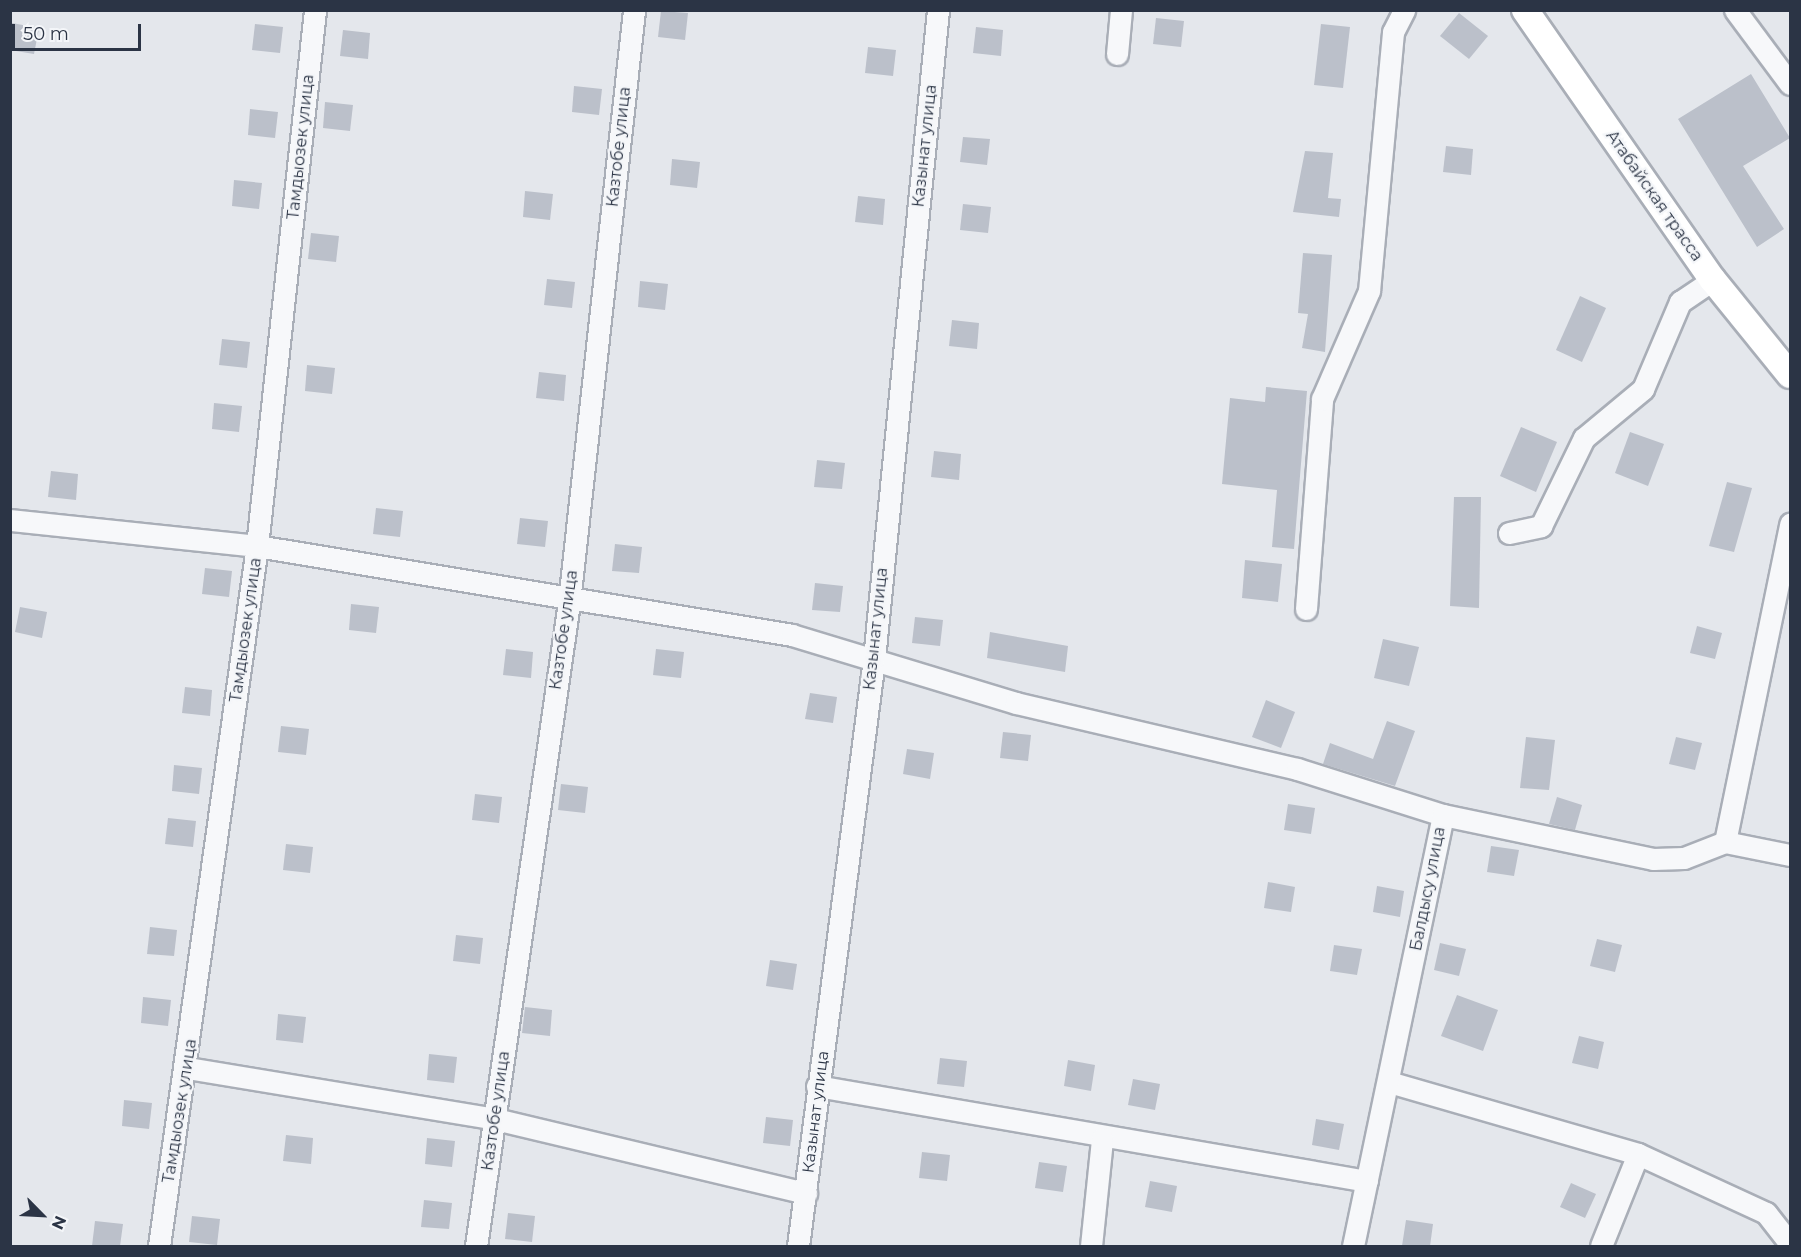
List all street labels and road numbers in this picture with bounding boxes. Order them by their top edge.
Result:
street label: Тамдыозек улица [284,73,318,221]
street label: Казынат улица [909,84,941,208]
street label: Казтобе улица [603,86,635,208]
street label: Атабайская трасса [1602,127,1706,265]
street label: Тамдыозек улица [226,556,266,704]
street label: Казынат улица [860,567,892,691]
street label: Казтобе улица [546,569,582,691]
street label: Балдысу улица [1407,825,1449,953]
street label: Тамдыозек улица [159,1037,201,1185]
street label: Казтобе улица [478,1050,514,1172]
street label: Казынат улица [799,1050,833,1174]

